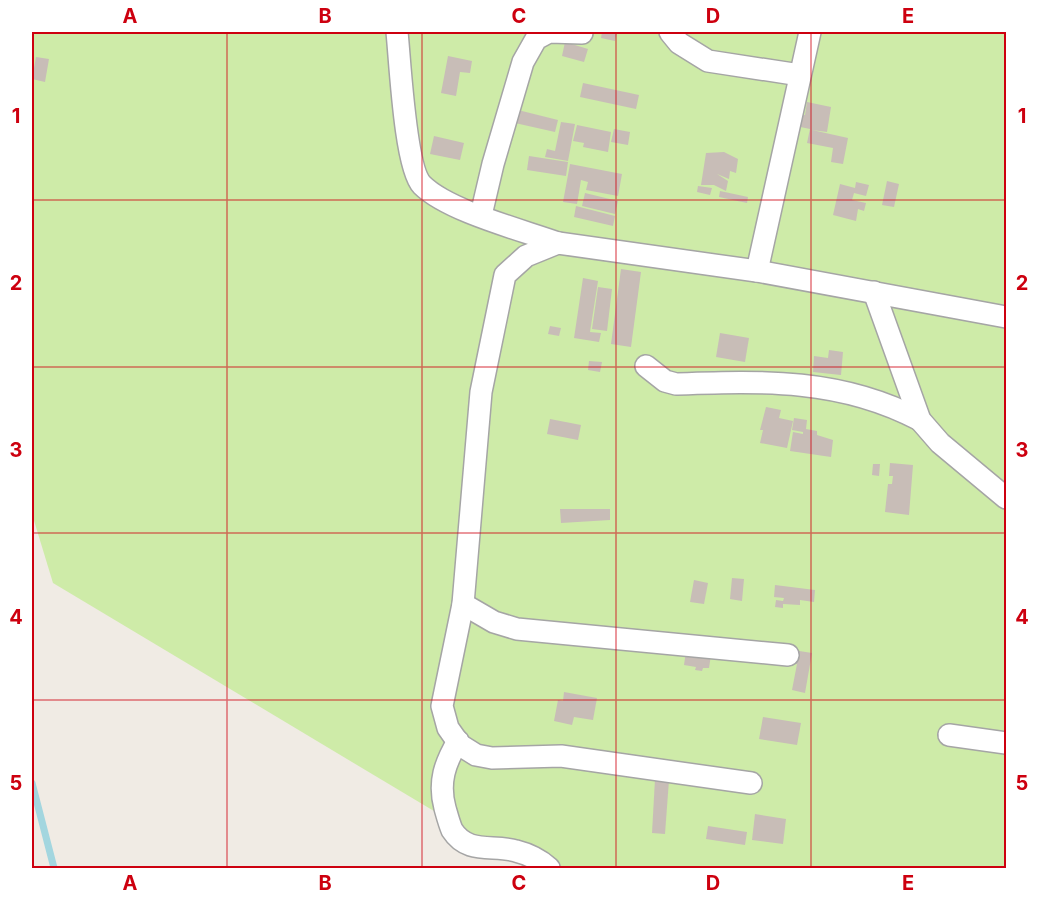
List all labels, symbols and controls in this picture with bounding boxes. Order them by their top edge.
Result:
text: A [123,4,138,28]
text: B [318,4,332,28]
text: C [512,4,526,28]
text: D [706,4,720,28]
text: E [902,4,914,28]
text: 1 [12,104,20,128]
text: 1 [1018,104,1026,128]
text: 2 [10,271,22,295]
text: 2 [1016,271,1028,295]
text: 3 [10,438,22,462]
text: 3 [1016,438,1028,462]
text: 4 [9,605,23,629]
text: 4 [1015,605,1029,629]
text: 5 [10,771,22,795]
text: 5 [1016,771,1028,795]
text: A [123,871,138,895]
text: B [318,871,332,895]
text: C [512,871,526,895]
text: D [706,871,720,895]
text: E [902,871,914,895]

